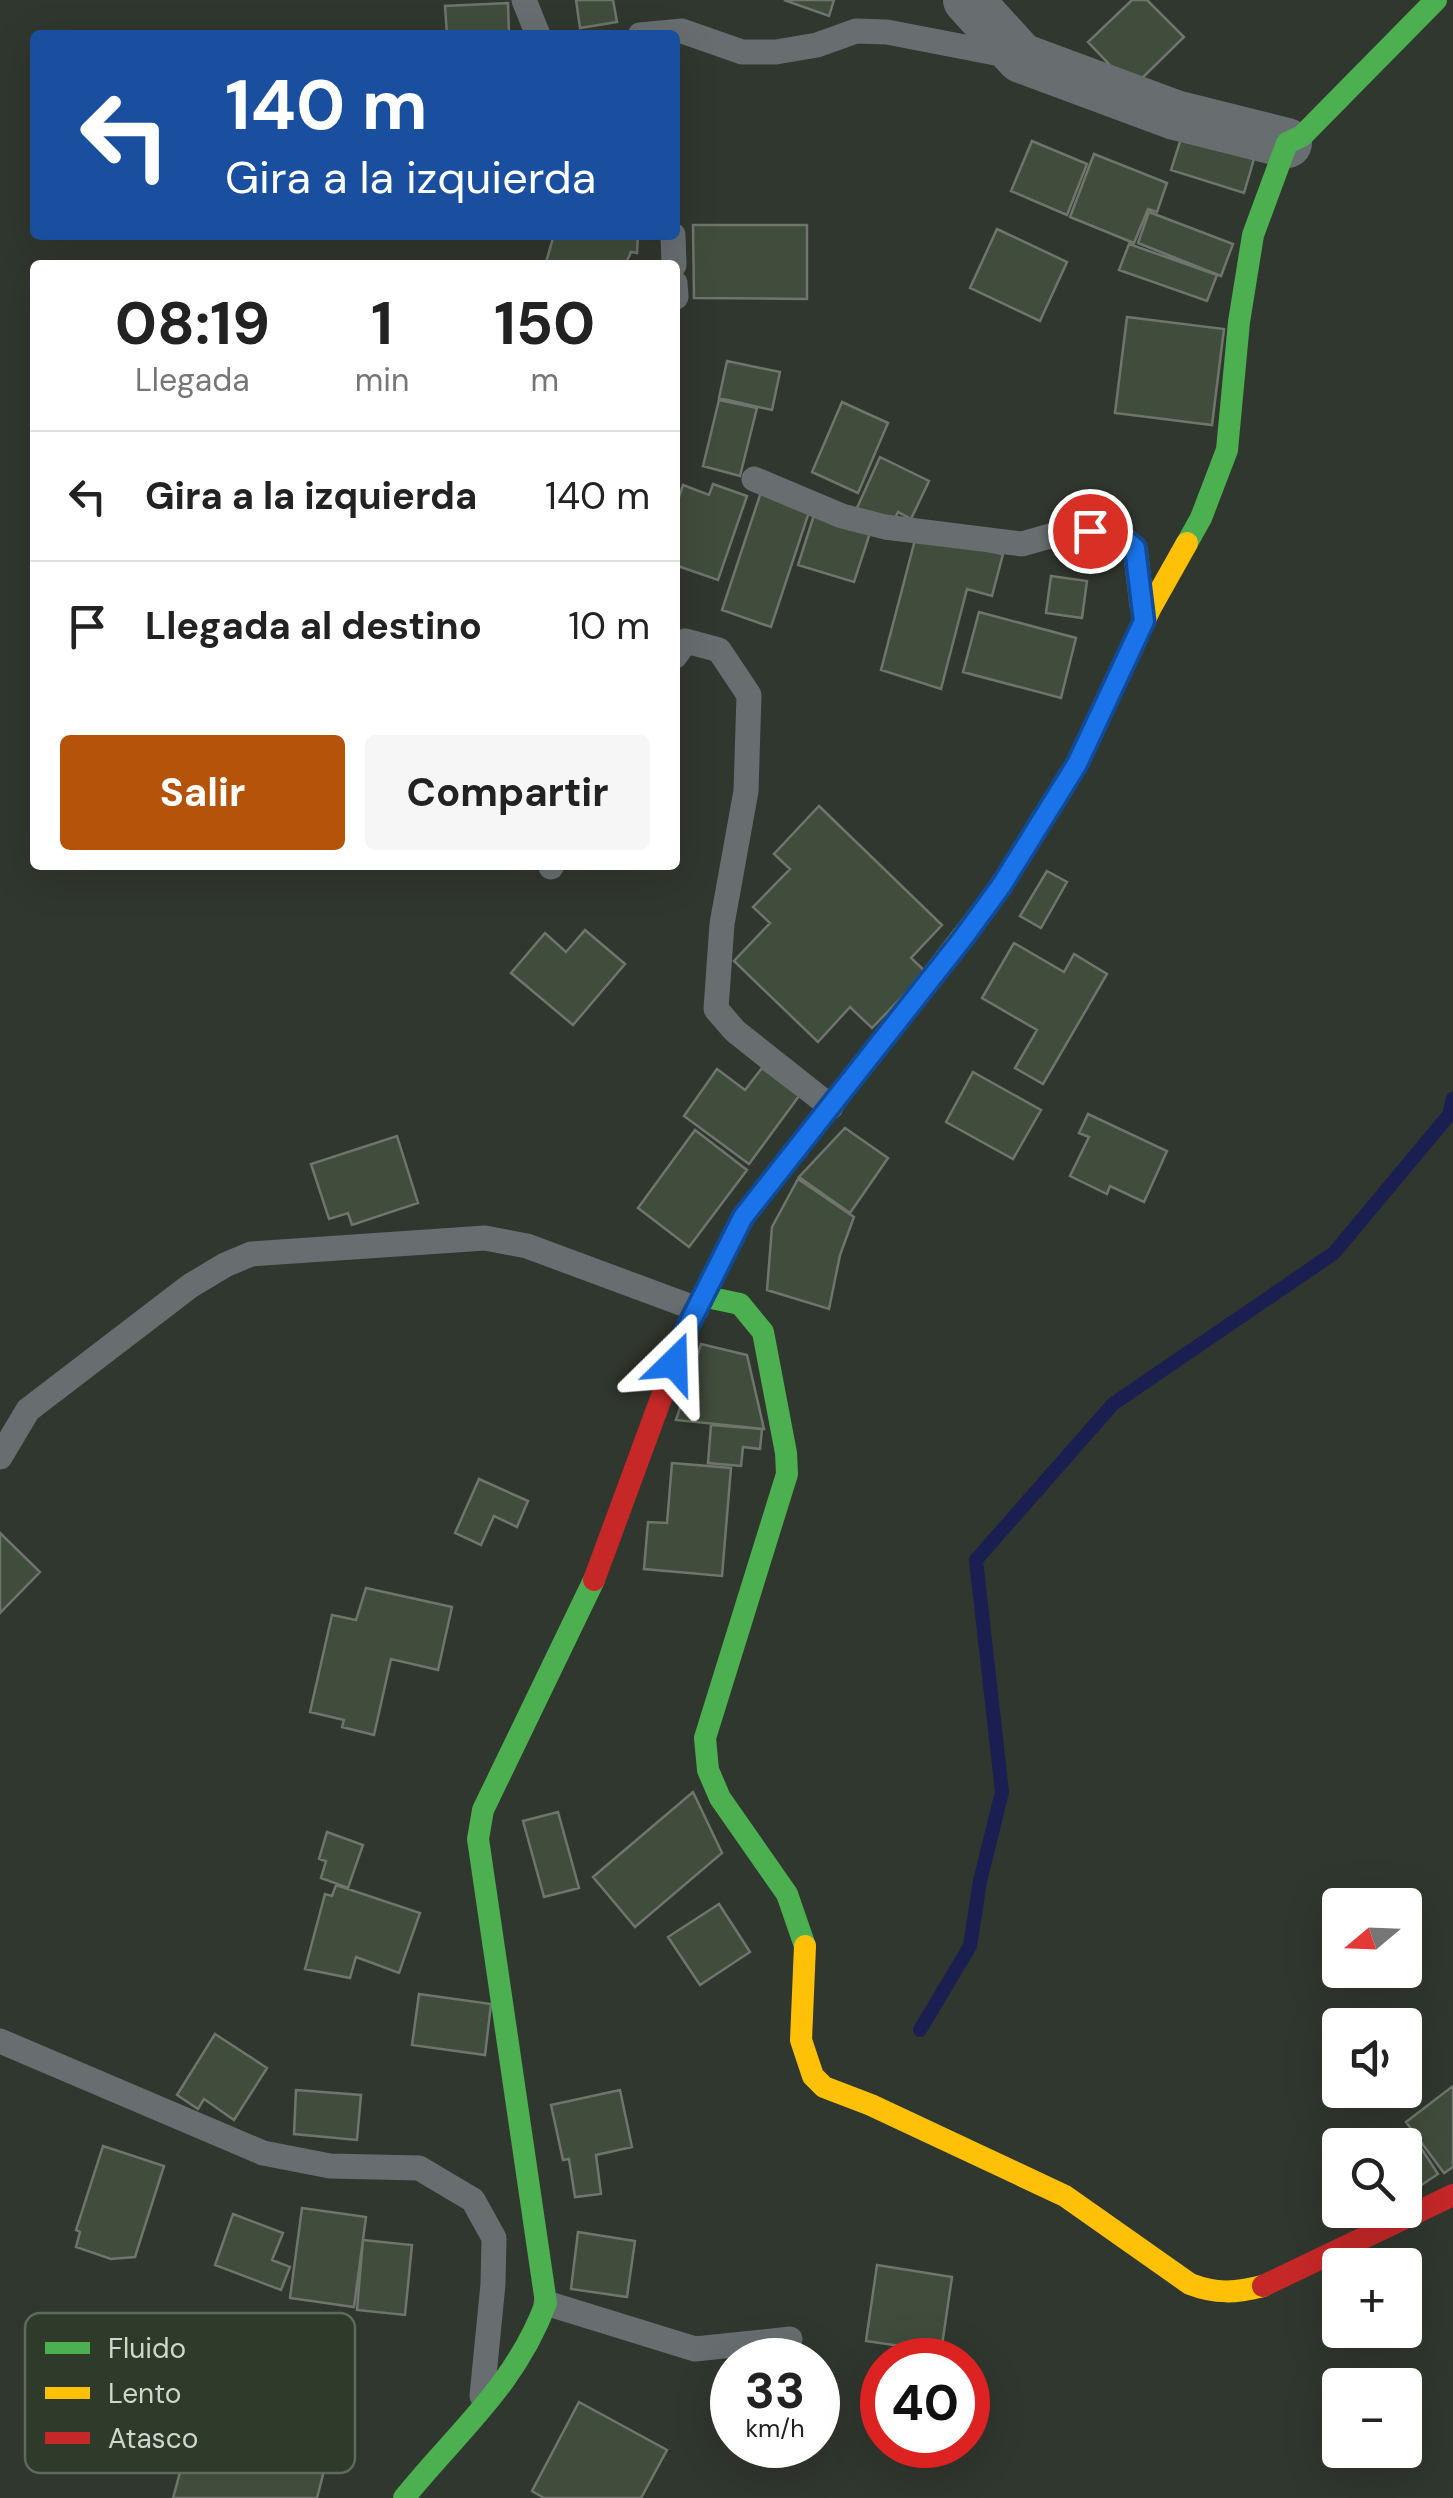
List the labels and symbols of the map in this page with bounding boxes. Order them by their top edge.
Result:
pin [1048,489,1133,574]
position arrow [622,1311,726,1415]
north arrow [1322,1888,1422,1988]
legend [25,2313,355,2473]
text: Fluido [108,2330,186,2367]
speed limit sign: 40 [860,2338,990,2468]
text: Lento [108,2375,181,2412]
text: Atasco [108,2420,198,2457]

